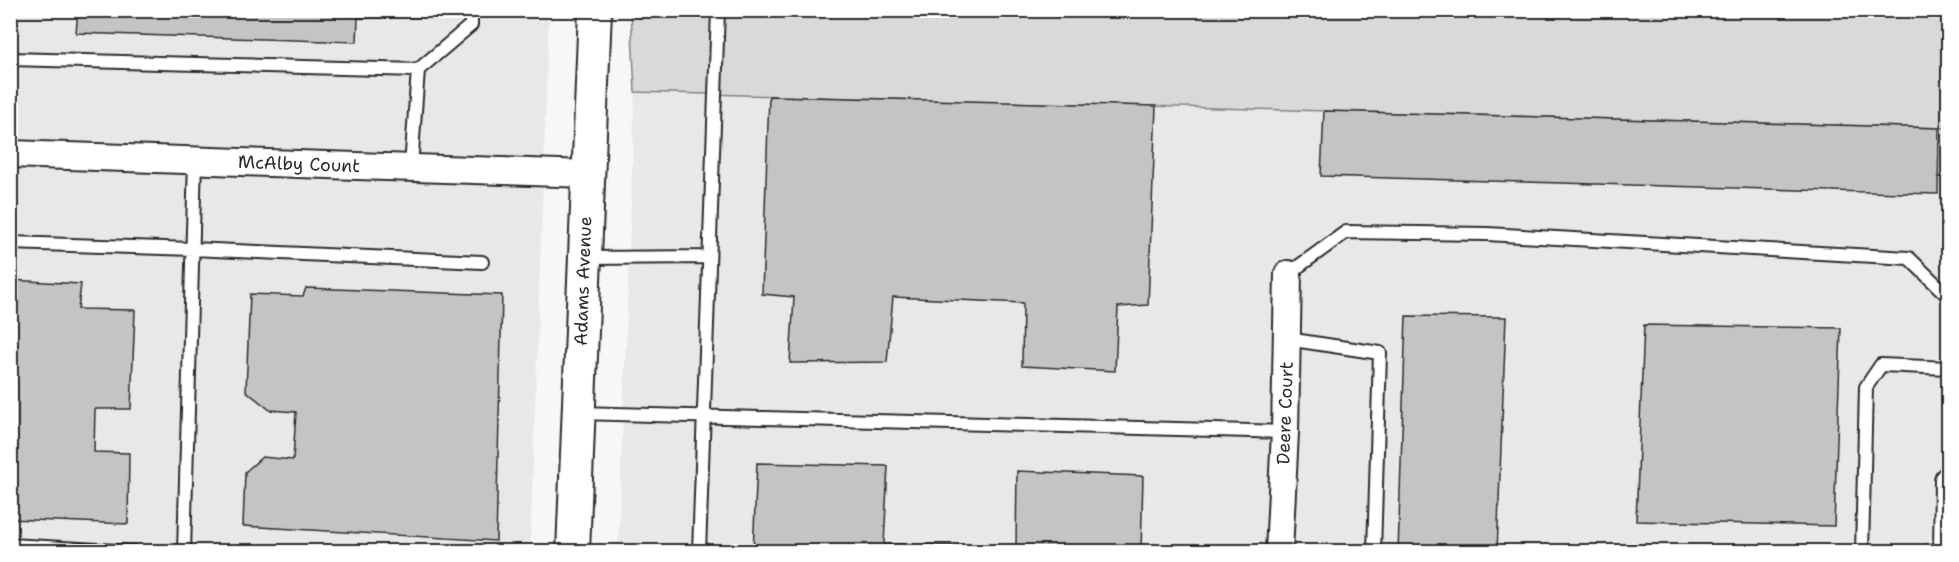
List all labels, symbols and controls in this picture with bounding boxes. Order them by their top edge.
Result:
street label: McAlby Count [238,150,361,178]
street label: Adams Avenue [569,216,597,346]
street label: Deere Court [1271,361,1299,465]

